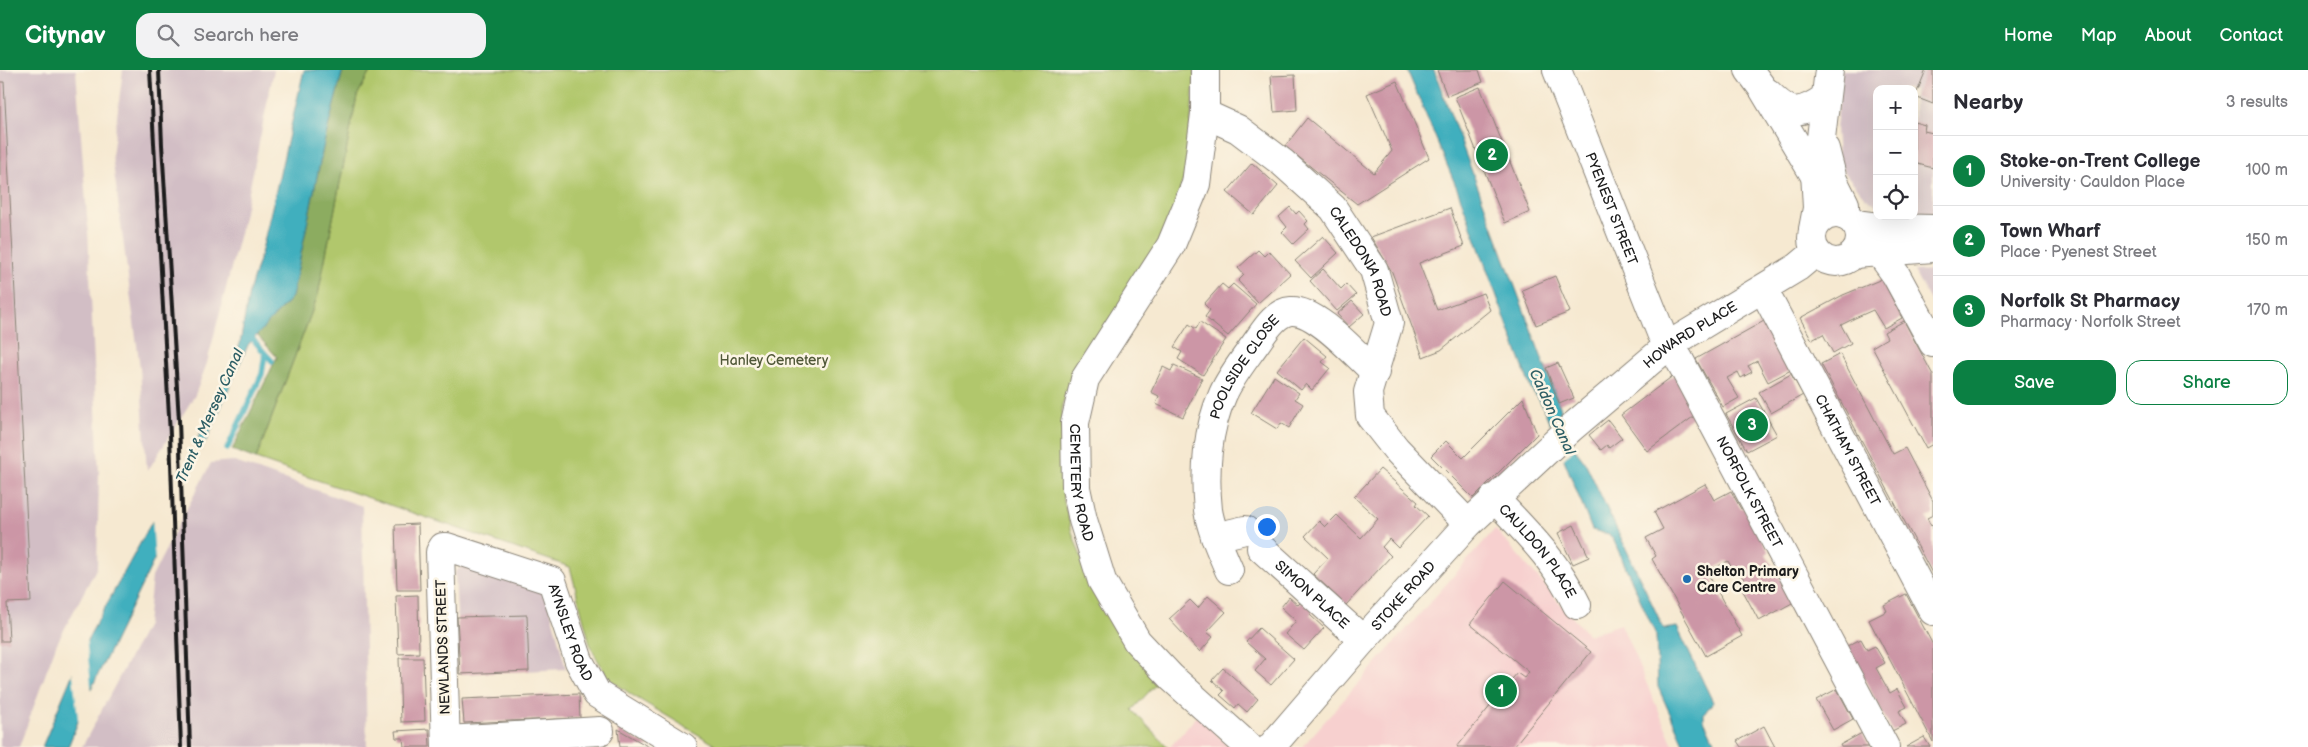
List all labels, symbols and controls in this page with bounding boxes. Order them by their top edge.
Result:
search box [136,13,486,58]
text: Citynav [25,21,106,50]
icon: search [154,21,182,49]
text: Search here [194,24,299,47]
text: Home [2004,25,2053,46]
text: Map [2081,25,2117,46]
text: About [2145,25,2192,46]
text: Contact [2220,25,2283,46]
map controls [1873,85,1918,220]
button: + [1873,85,1918,130]
text: Nearby [1953,90,2023,115]
text: 3 results [2226,93,2288,112]
button: − [1873,130,1918,175]
pin: 2 [1476,136,1508,174]
street label: PYENEST STREET [1582,150,1642,268]
text: Stoke-on-Trent College [2000,150,2200,173]
text: 1 [1966,161,1972,180]
text: 100 m [2245,161,2288,180]
text: University · Cauldon Place [2000,173,2185,192]
button: locate [1873,175,1918,220]
street label: CALEDONIA ROAD [1326,203,1395,319]
text: Town Wharf [2000,220,2101,243]
text: 2 [1964,231,1974,250]
text: 150 m [2246,231,2288,250]
text: Place · Pyenest Street [2000,243,2157,262]
text: Norfolk St Pharmacy [2000,290,2180,313]
street label: HOWARD PLACE [1640,298,1740,372]
text: 3 [1964,301,1974,320]
text: 170 m [2247,301,2288,320]
street label: POOLSIDE CLOSE [1206,311,1283,421]
text: Pharmacy · Norfolk Street [2000,313,2181,332]
water label: Trent & Mersey Canal [172,346,248,486]
park label: Hanley Cemetery [720,352,829,369]
button: Save [1953,360,2116,405]
button: Share [2126,360,2288,405]
water label: Caldon Canal [1525,366,1580,458]
street label: CHATHAM STREET [1812,391,1885,509]
pin: 3 [1736,406,1768,444]
street label: CEMETERY ROAD [1067,423,1098,543]
street label: NORFOLK STREET [1713,433,1787,551]
street label: CAULDON PLACE [1496,500,1580,601]
your location [1254,514,1280,540]
street label: SIMON PLACE [1272,556,1353,632]
street label: STOKE ROAD [1368,557,1439,634]
place label: Shelton Primary Care Centre [1697,563,1799,596]
marker: Shelton Primary Care Centre [1681,573,1693,585]
street label: NEWLANDS STREET [432,579,454,715]
street label: AYNSLEY ROAD [545,581,597,684]
pin: 1 [1485,672,1517,710]

